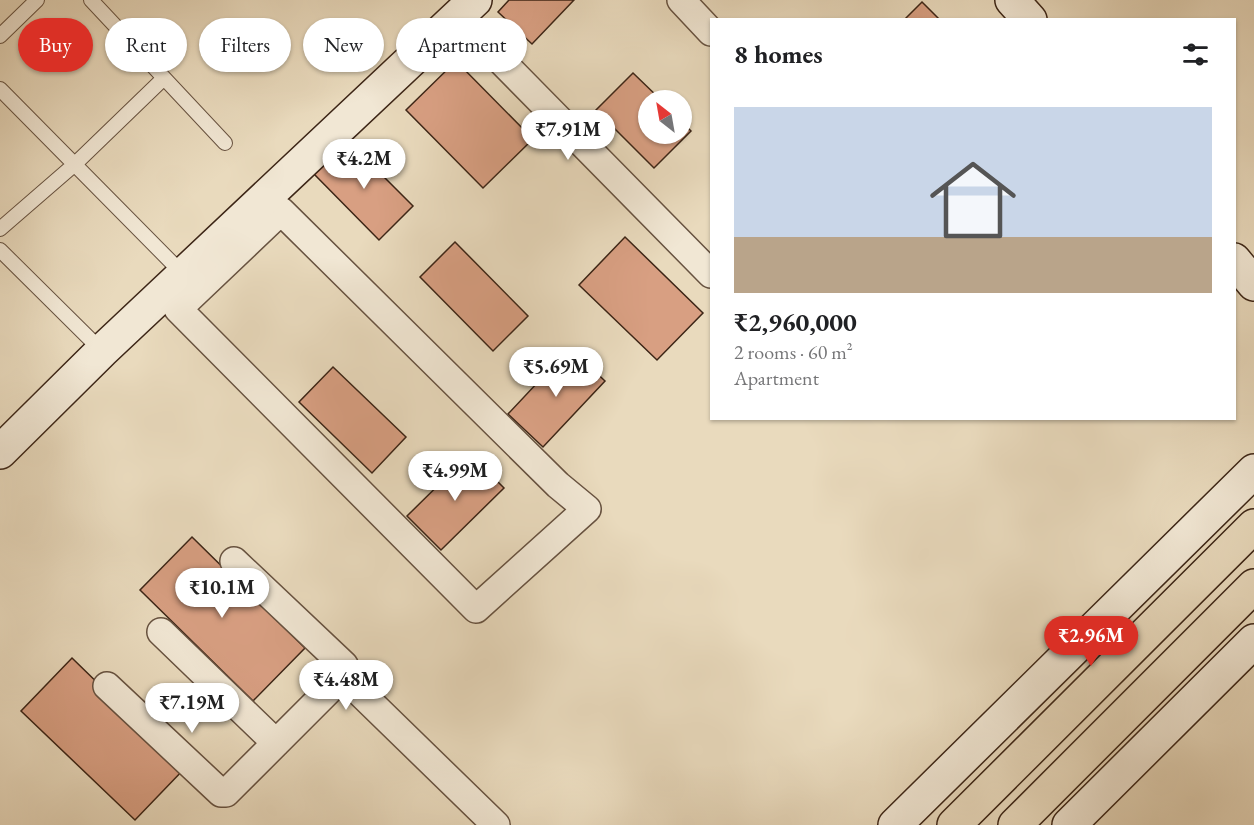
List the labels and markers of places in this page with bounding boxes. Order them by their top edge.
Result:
pin: ₹7.91M [519,110,617,161]
pin: ₹4.2M [322,139,406,190]
pin: ₹5.69M [507,347,605,398]
pin: ₹4.99M [406,451,504,502]
pin: ₹10.1M [173,568,271,619]
pin: ₹2.96M [1042,616,1140,667]
pin: ₹4.48M [297,660,395,711]
pin: ₹7.19M [143,683,241,734]

